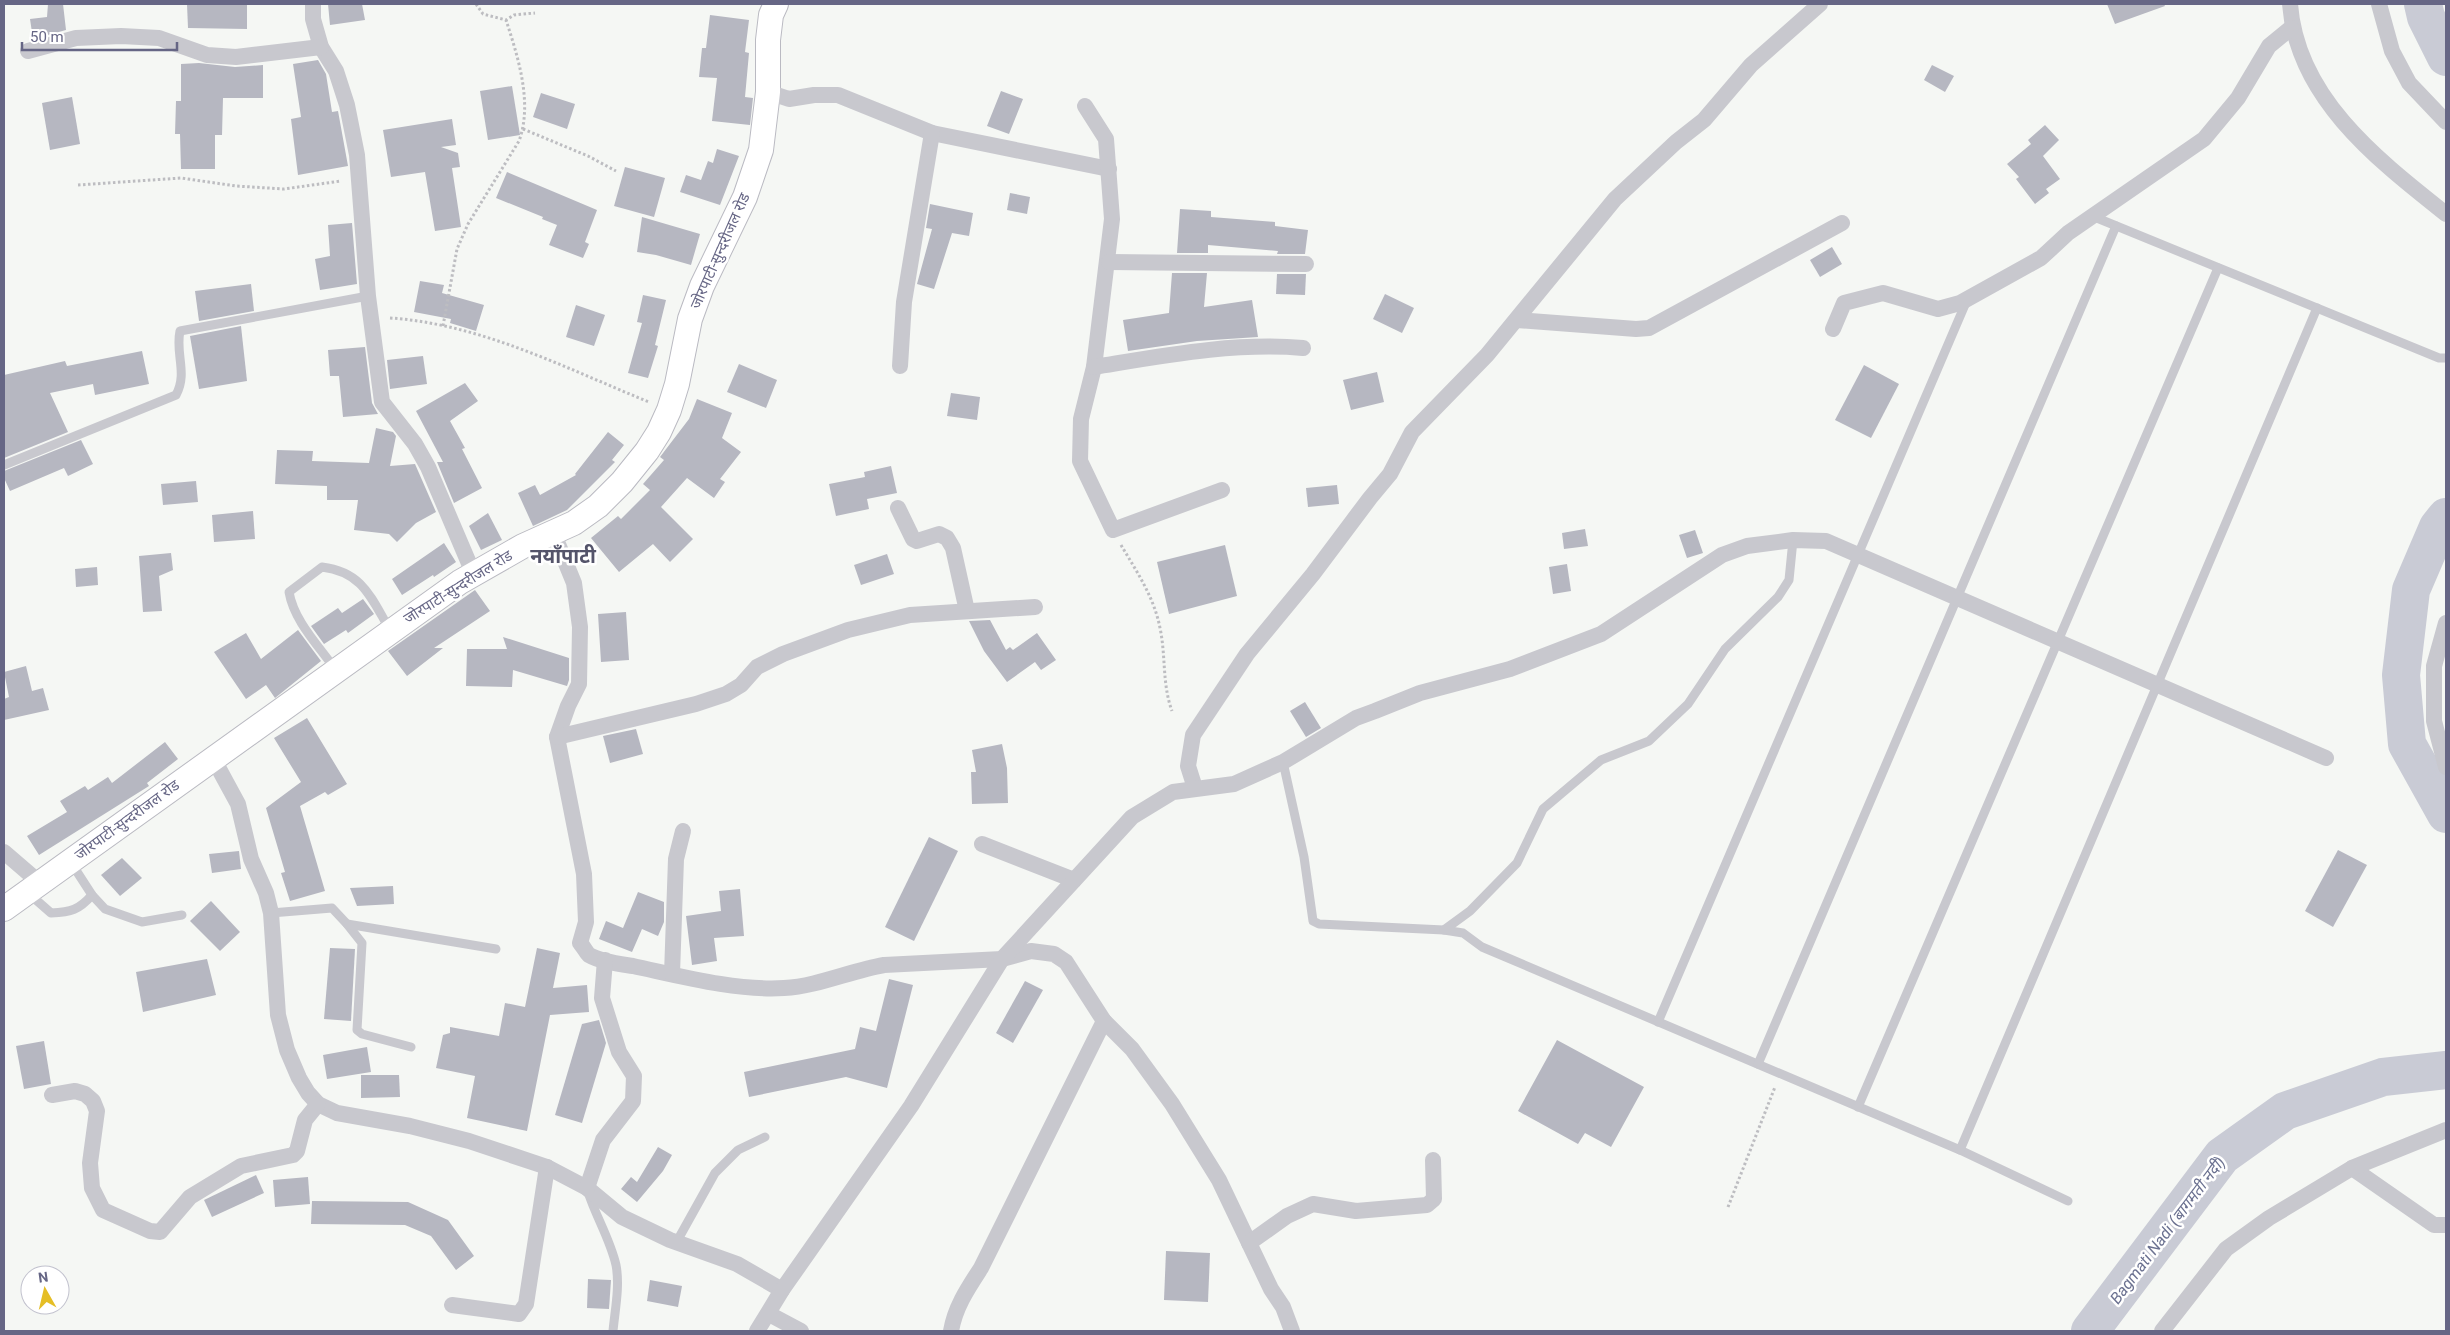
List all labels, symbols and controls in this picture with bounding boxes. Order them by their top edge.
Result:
scale bar [22,20,178,52]
text: 50 m [30,28,64,46]
street label: जोरपाटी-सुन्दरीजल रोड [686,189,755,312]
district label: नयाँपाटी [530,544,597,568]
street label: जोरपाटी-सुन्दरीजल रोड [400,546,517,629]
street label: जोरपाटी-सुन्दरीजल रोड [71,775,184,865]
water label: Bagmati Nadi (बागमती नदी) [2106,1153,2229,1307]
north arrow [20,1265,70,1315]
text: N [37,1269,49,1286]

